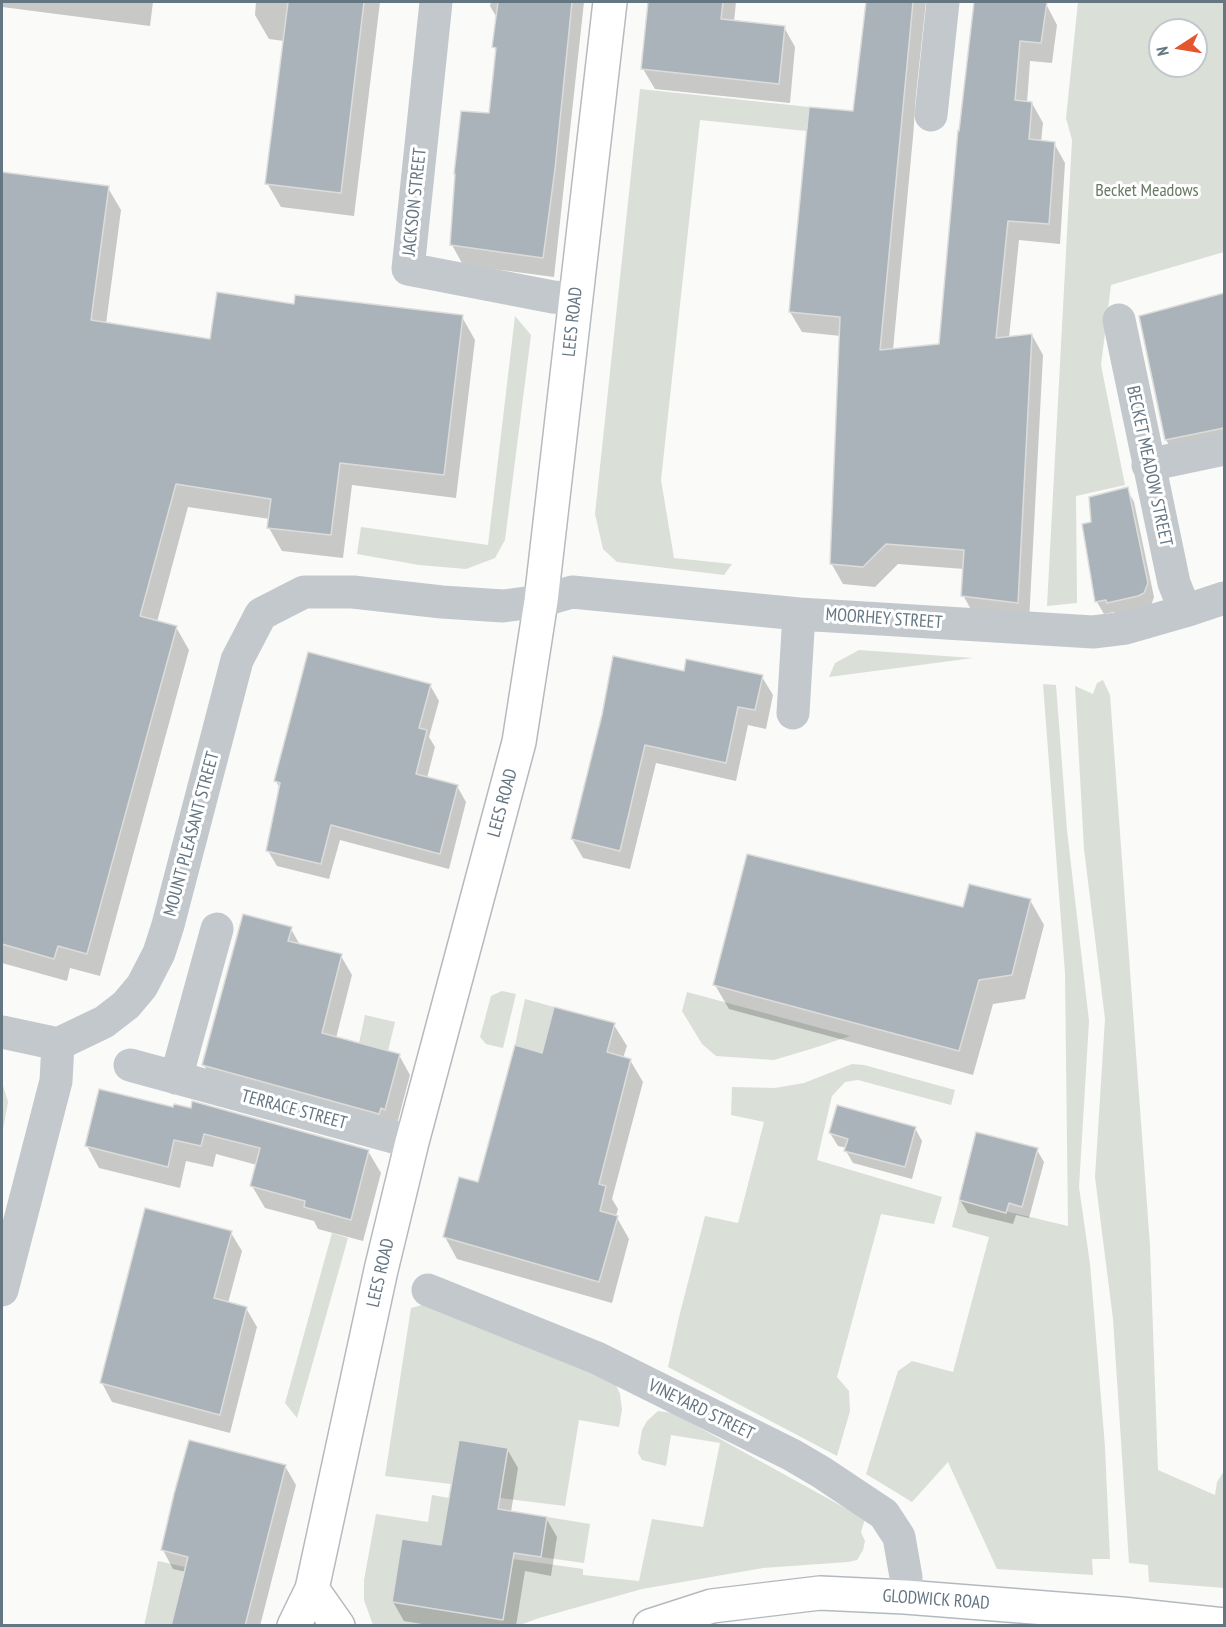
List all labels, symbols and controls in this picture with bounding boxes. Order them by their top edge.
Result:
north arrow [1148,18,1208,78]
text: N [1152,45,1173,58]
street label: JACKSON STREET [399,147,431,257]
park label: Becket Meadows [1095,180,1199,202]
street label: LEES ROAD [559,286,587,358]
street label: BECKET MEADOW STREET [1121,384,1177,548]
street label: MOORHEY STREET [825,604,943,634]
street label: MOUNT PLEASANT STREET [160,749,224,919]
street label: LEES ROAD [484,766,522,840]
street label: TERRACE STREET [239,1086,349,1134]
street label: LEES ROAD [363,1236,399,1310]
street label: VINEYARD STREET [644,1375,758,1445]
street label: GLODWICK ROAD [882,1585,990,1615]

